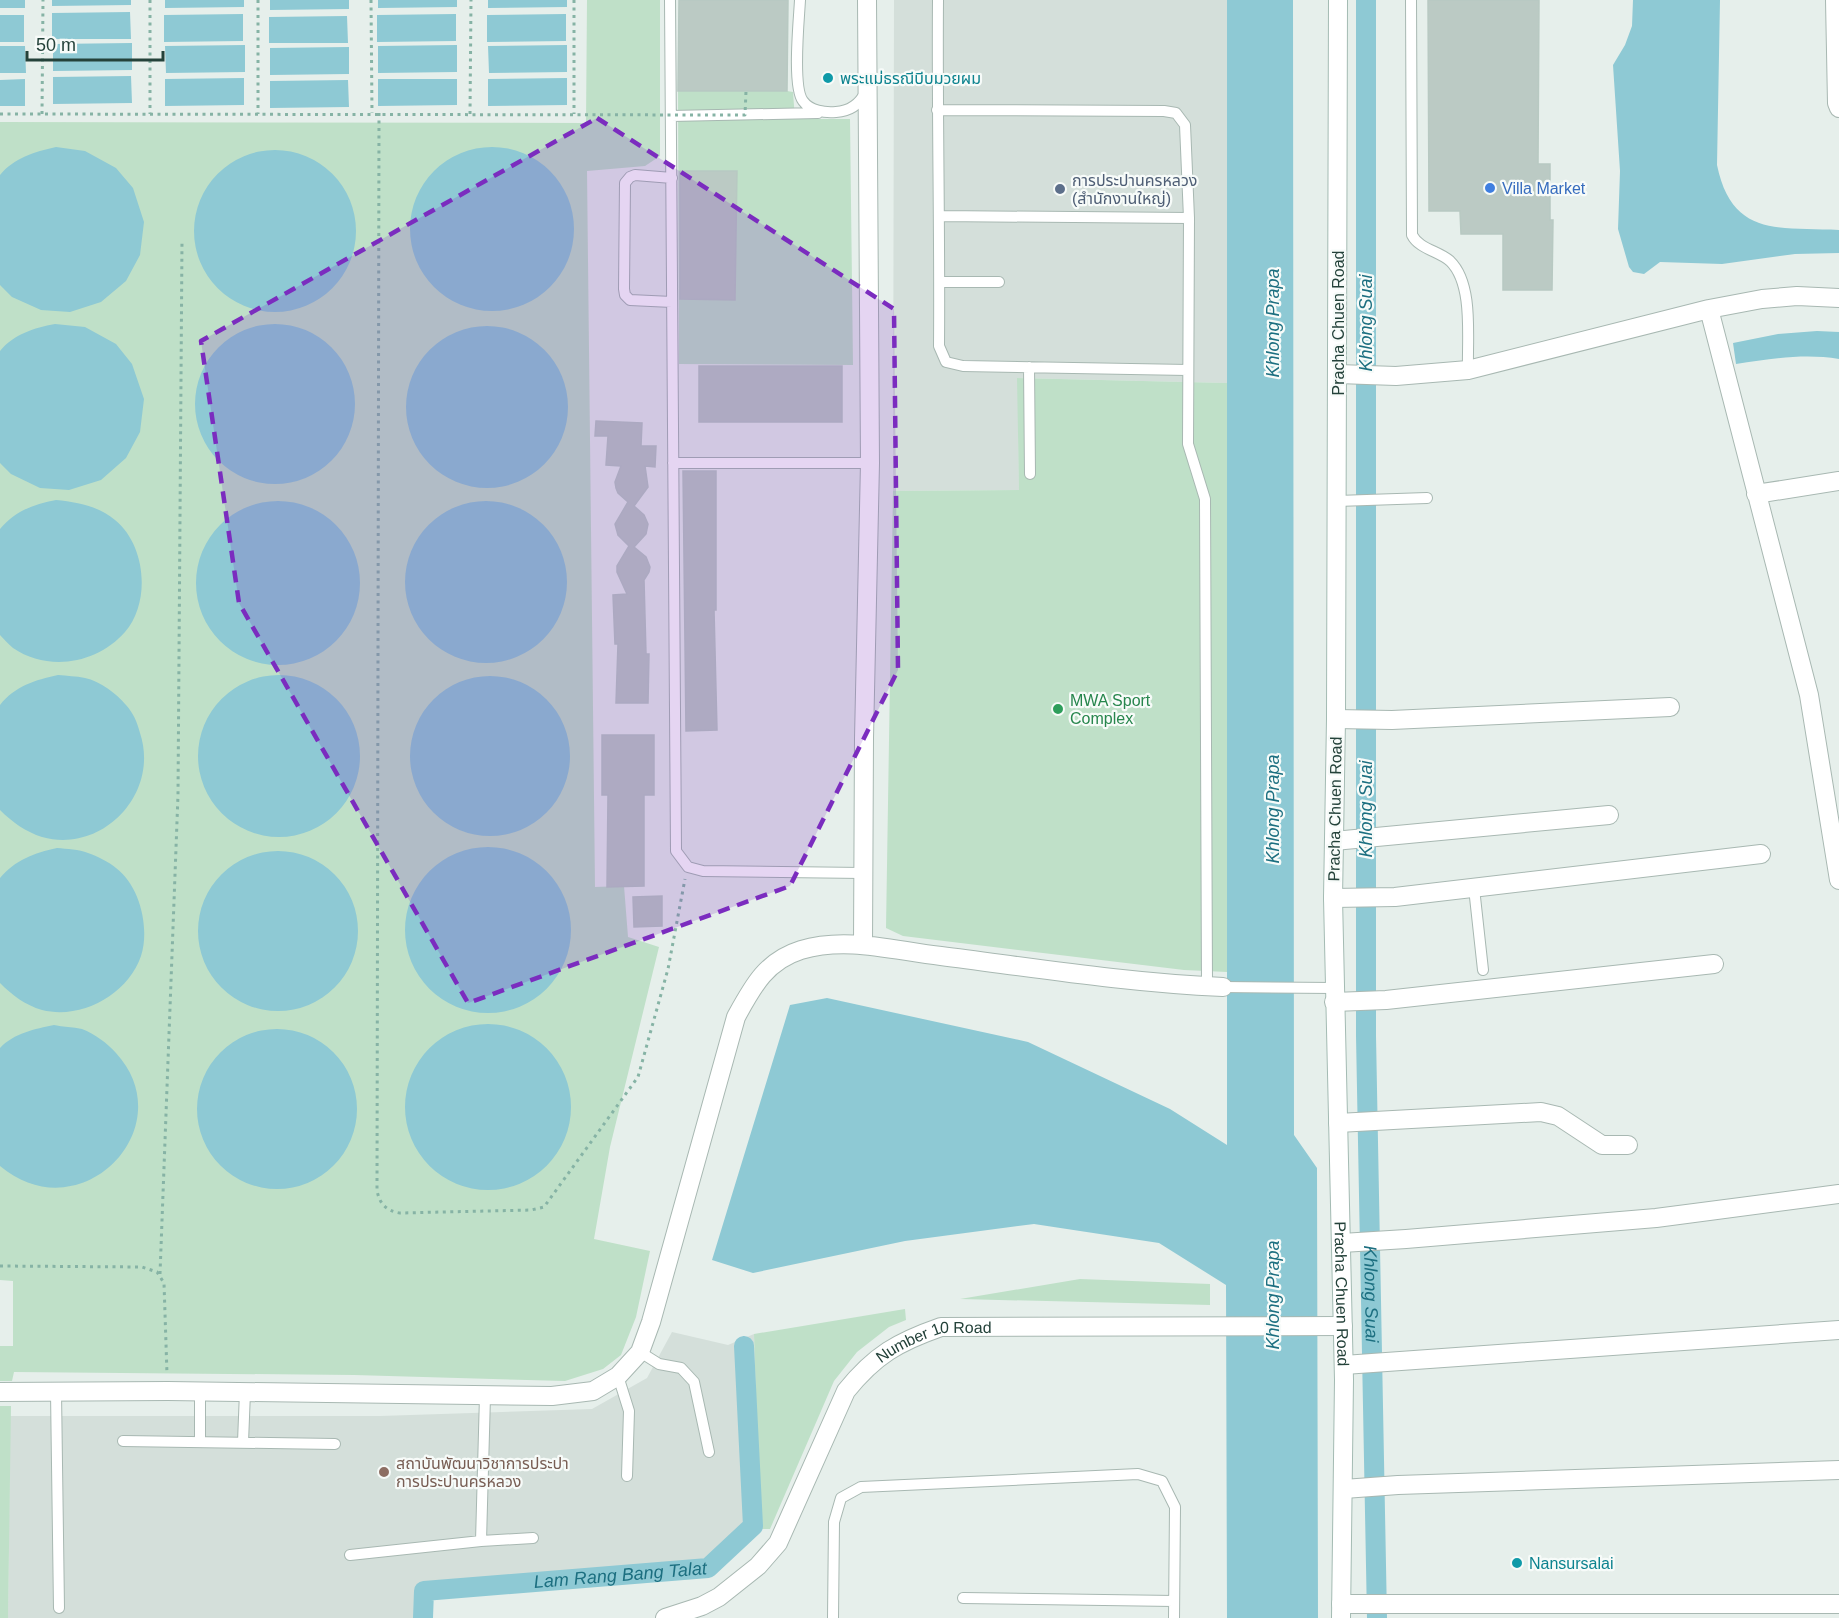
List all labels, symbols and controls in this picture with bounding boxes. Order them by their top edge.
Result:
scale bar [27,24,164,62]
text: 50 m [36,35,76,55]
place label: พระแม่ธรณีบีบมวยผม [840,70,981,87]
marker: พระแม่ธรณีบีบมวยผม [821,71,835,85]
place label: การประปานครหลวง (สำนักงานใหญ่) [1072,172,1197,207]
place label: Villa Market [1502,180,1586,197]
marker: Villa Market [1483,181,1497,195]
marker: การประปานครหลวง (สำนักงานใหญ่) [1053,182,1067,196]
street label: Pracha Chuen Road [1330,251,1347,395]
water label: Khlong Prapa [1263,268,1283,378]
water label: Khlong Suai [1356,273,1376,372]
place label: MWA Sport Complex [1070,692,1151,727]
marker: MWA Sport Complex [1051,702,1065,716]
street label: Pracha Chuen Road [1325,736,1345,882]
water label: Khlong Prapa [1263,754,1283,864]
water label: Khlong Suai [1356,759,1376,858]
street label: Pracha Chuen Road [1332,1221,1352,1367]
water label: Khlong Prapa [1263,1240,1283,1350]
water label: Khlong Suai [1360,1245,1382,1344]
street label: Number 10 Road [872,1318,992,1366]
place label: สถาบันพัฒนาวิชาการประปา การประปานครหลวง [396,1455,569,1490]
marker: สถาบันพัฒนาวิชาการประปา การประปานครหลวง [377,1465,391,1479]
place label: Nansursalai [1529,1555,1613,1572]
marker: Nansursalai [1510,1556,1524,1570]
water label: Lam Rang Bang Talat [533,1558,709,1592]

